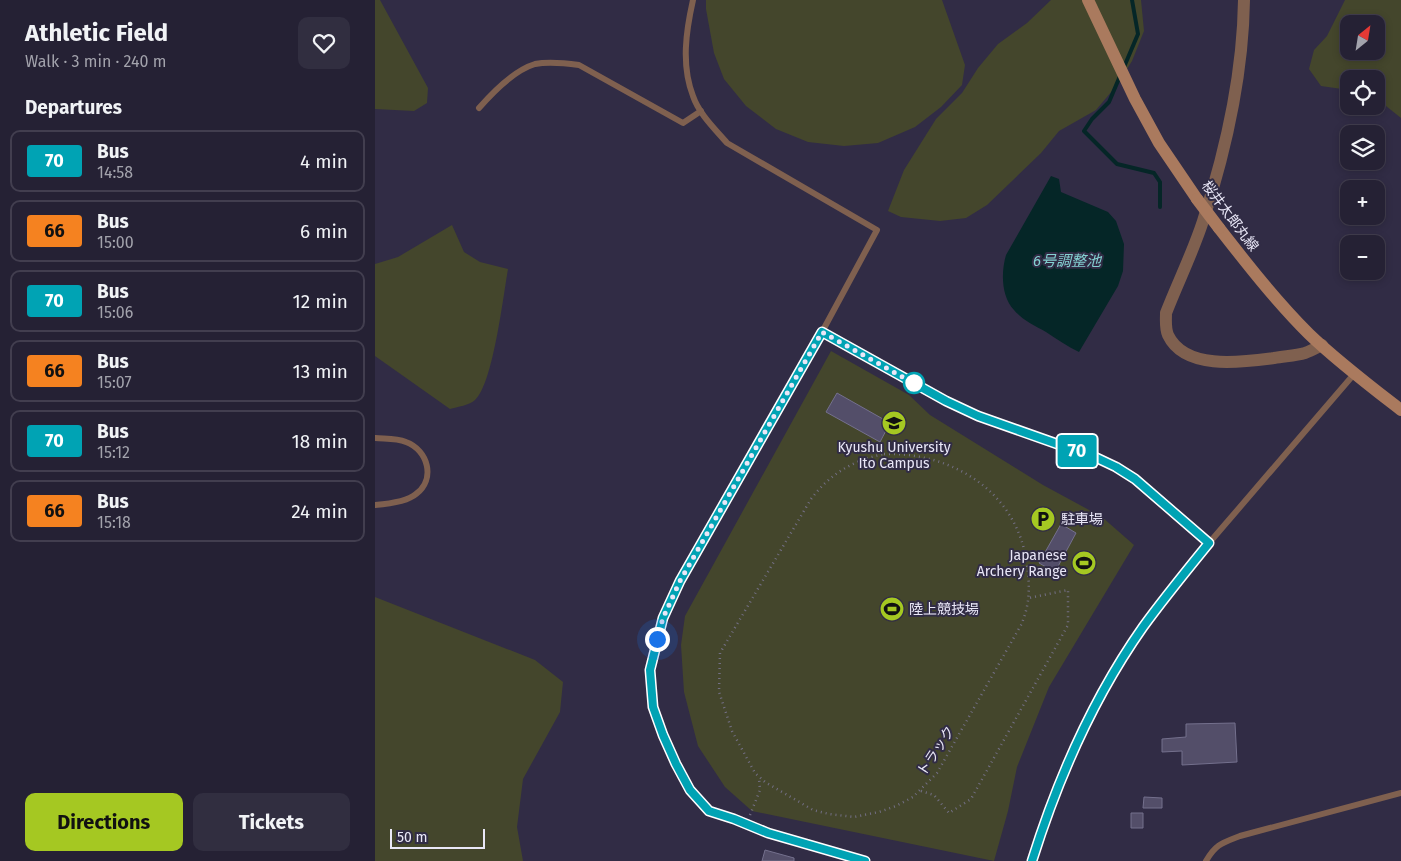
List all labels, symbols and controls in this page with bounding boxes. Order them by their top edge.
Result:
north arrow [1340,15,1385,60]
map controls [1340,15,1385,280]
button: heart [298,17,350,69]
text: Athletic Field [25,19,168,47]
text: Walk · 3 min · 240 m [25,52,167,71]
button: locate [1340,70,1385,115]
text: Departures [25,96,122,119]
button: layers [1340,125,1385,170]
text: Bus [97,140,129,163]
text: 70 [45,150,64,172]
text: 4 min [300,150,348,173]
text: 14:58 [97,163,133,182]
street label: 桜井太郎丸線 [1198,177,1262,255]
button: + [1340,180,1385,225]
text: Bus [97,210,129,233]
text: 66 [44,220,65,242]
text: 6 min [300,220,348,243]
text: 15:00 [97,233,134,252]
button: − [1340,235,1385,280]
water label: 6号調整池 [1033,252,1103,270]
text: Bus [97,280,129,303]
text: 70 [45,290,64,312]
text: 12 min [293,290,348,313]
text: 15:06 [97,303,133,322]
text: Bus [97,350,129,373]
text: 66 [44,360,65,382]
text: 13 min [292,360,348,383]
unlabelled marker [903,372,925,394]
text: 15:07 [97,373,132,392]
school or university icon: Kyushu University Ito Campus [881,410,907,436]
text: Bus [97,420,129,443]
text: 70 [45,430,64,452]
text: 18 min [291,430,348,453]
line badge: 70 [1055,435,1099,467]
place label: Kyushu University Ito Campus [837,439,951,472]
text: 70 [1068,440,1086,462]
text: 15:12 [97,443,130,462]
text: Bus [97,490,129,513]
text: 66 [44,500,65,522]
text: 24 min [291,500,348,523]
parking icon: 駐車場 [1030,506,1056,532]
place label: 駐車場 [1061,511,1103,528]
text: 15:18 [97,513,131,532]
place label: Japanese Archery Range [977,547,1067,580]
sports icon: Japanese Archery Range [1071,550,1097,576]
sports icon: 陸上競技場 [879,596,905,622]
place label: 陸上競技場 [909,601,979,618]
your location [645,627,670,652]
street label: トラック [914,723,958,779]
button: Directions [25,793,183,851]
button: Tickets [193,793,350,851]
scale bar [390,826,485,849]
text: 50 m [397,829,428,846]

